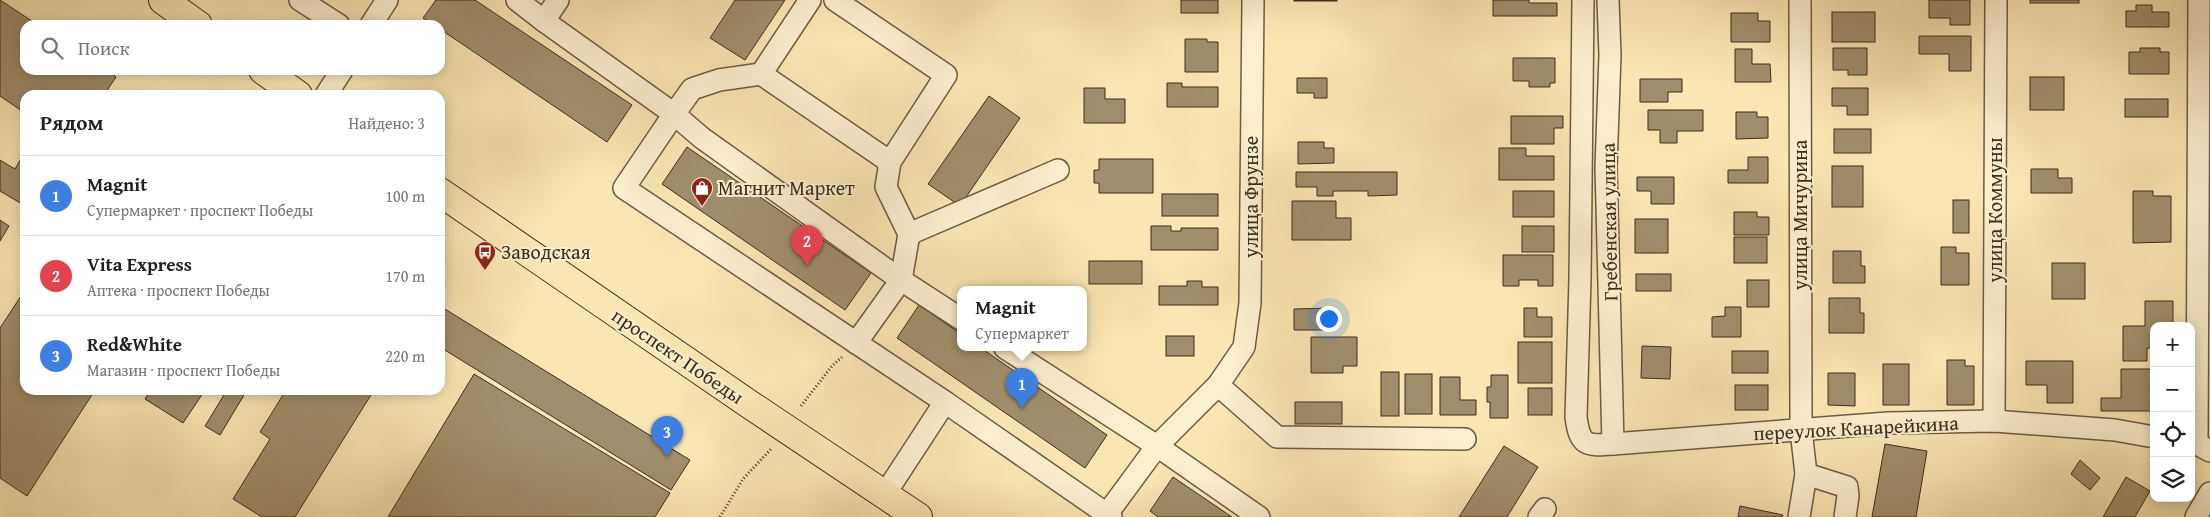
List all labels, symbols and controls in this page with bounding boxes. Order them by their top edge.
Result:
search box [20,20,445,75]
icon: search [38,34,66,62]
text: Поиск [78,34,130,62]
text: Рядом [40,107,103,138]
text: Найдено: 3 [348,111,425,135]
street label: улица Фрунзе [1236,136,1265,259]
street label: улица Коммуны [1980,137,2009,284]
street label: улица Мичурина [1785,139,1814,291]
street label: Гребенская улица [1593,142,1624,301]
text: Magnit [87,170,147,198]
place label: Магнит Маркет [718,173,855,202]
shop icon: Магнит Маркет [690,176,714,207]
text: 1 [52,184,60,208]
text: 100 m [385,184,425,208]
text: Супермаркет · проспект Победы [87,198,313,222]
pin: 2 [791,225,823,266]
place label: Заводская [501,237,591,266]
bus stop icon: Заводская [473,240,497,271]
text: Vita Express [87,250,192,278]
text: 2 [52,264,60,288]
text: 170 m [385,264,425,288]
text: Аптека · проспект Победы [87,278,270,302]
popup [957,286,1087,351]
text: Magnit [975,293,1036,321]
street label: проспект Победы [606,301,750,411]
your location [1316,306,1342,332]
text: Супермаркет [975,321,1069,345]
map controls [2150,322,2195,502]
button: + [2150,322,2195,367]
text: Red&White [87,330,182,358]
text: 3 [52,344,60,368]
text: 220 m [385,344,425,368]
text: Магазин · проспект Победы [87,358,280,382]
button: − [2150,367,2195,412]
pin: 1 [1006,368,1038,409]
street label: переулок Канарейкина [1753,408,1960,447]
button: locate [2150,412,2195,457]
pin: 3 [651,416,683,457]
button: layers [2150,457,2195,502]

